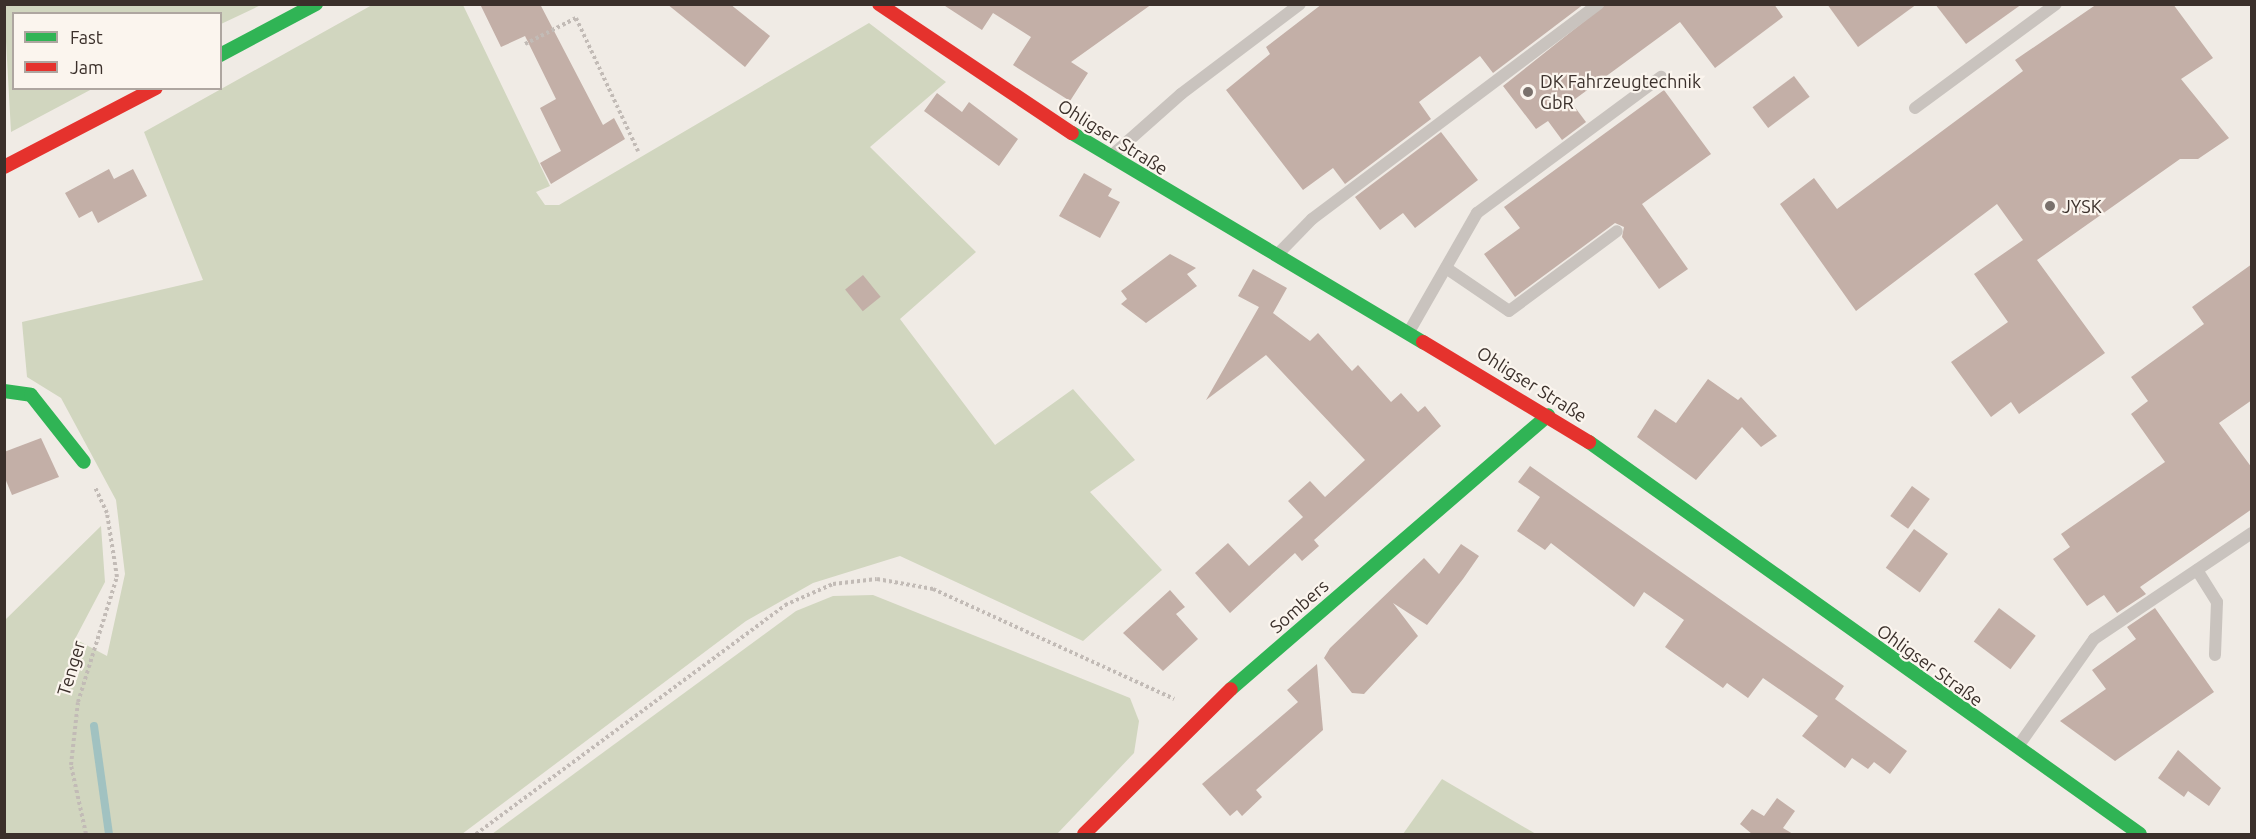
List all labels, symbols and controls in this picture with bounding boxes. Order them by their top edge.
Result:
legend [12,12,222,90]
text: Fast [70,27,103,47]
text: Jam [70,57,104,77]
place label: DK Fahrzeugtechnik GbR [1540,71,1701,113]
marker: DK Fahrzeugtechnik GbR [1521,85,1535,99]
street label: Ohligser Straße [1054,95,1172,179]
place label: JYSK [2062,195,2102,217]
marker: JYSK [2043,199,2057,213]
street label: Ohligser Straße [1473,342,1591,426]
street label: Sombers [1265,575,1333,637]
street label: Ohligser Straße [1873,619,1987,711]
street label: Tenger [52,638,90,698]

